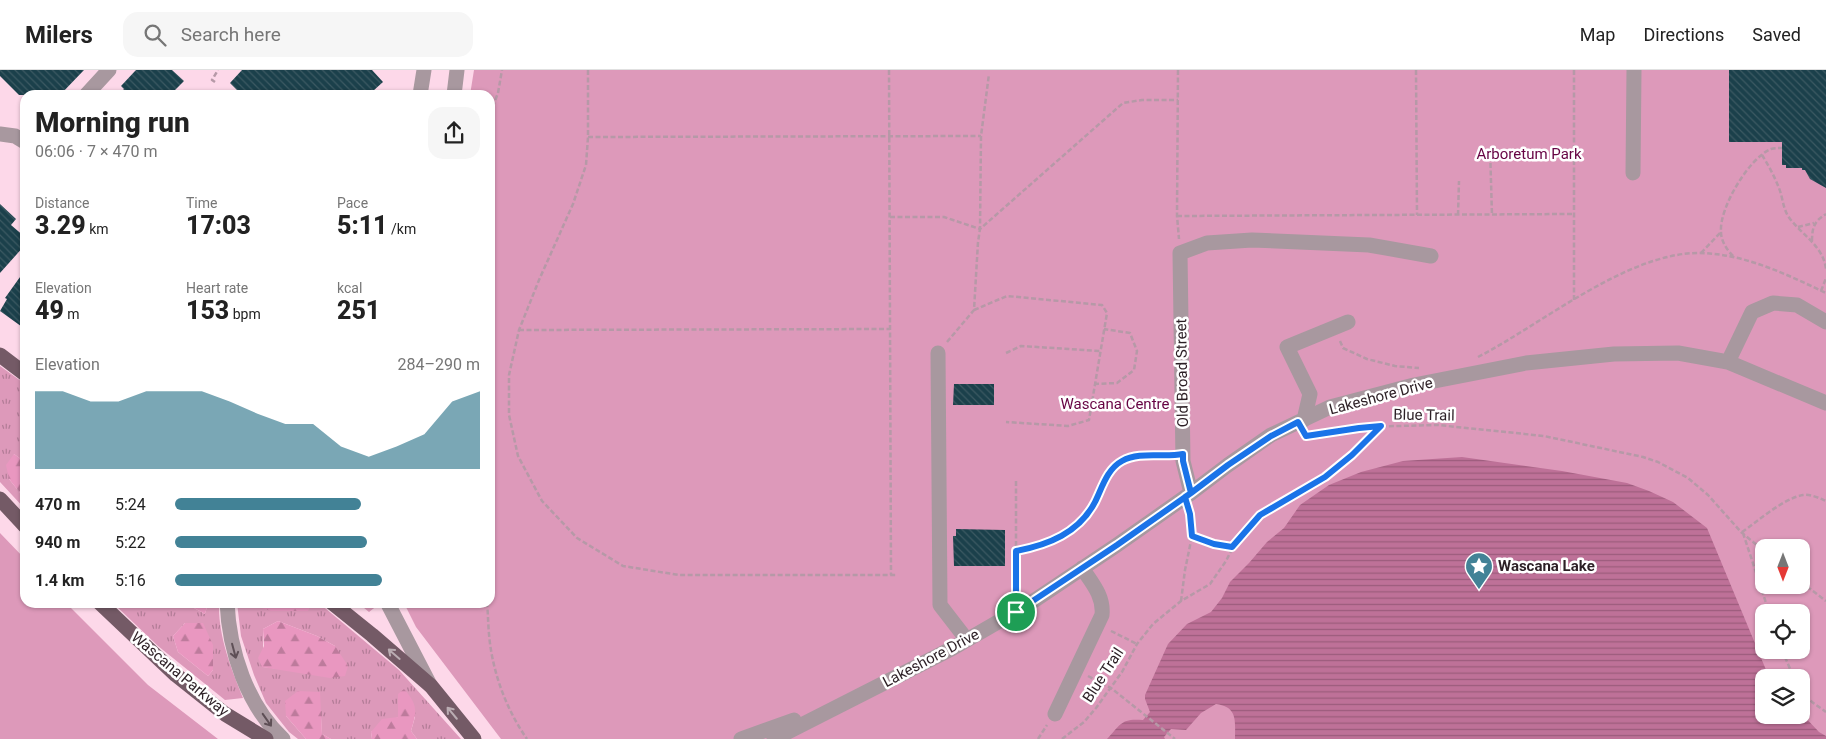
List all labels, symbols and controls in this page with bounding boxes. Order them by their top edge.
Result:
search box [123,12,473,57]
text: Milers [25,21,93,49]
icon: search [141,21,169,49]
text: Search here [181,23,281,46]
text: Map [1580,24,1615,45]
text: Directions [1643,24,1724,45]
text: Saved [1752,24,1801,45]
text: Morning run [35,106,190,139]
button: share [428,107,480,159]
text: 06:06 · 7 × 470 m [35,142,157,161]
park label: Arboretum Park [1476,145,1582,163]
text: Distance [35,195,90,211]
text: Time [186,195,217,211]
text: Pace [337,195,368,211]
text: 3.29 [35,211,86,240]
text: 17:03 [186,211,251,240]
text: 5:11 [337,211,388,240]
text: km [86,221,109,237]
text: /km [388,221,416,237]
text: Elevation [35,280,92,296]
text: Heart rate [186,280,248,296]
text: kcal [337,280,362,296]
text: 49 [35,296,64,325]
text: 153 [186,296,229,325]
text: 251 [337,296,380,325]
text: m [64,306,80,322]
text: bpm [229,306,261,322]
street label: Old Broad Street [1172,318,1192,428]
text: Elevation [35,355,100,374]
text: 284–290 m [398,355,480,374]
street label: Lakeshore Drive [1327,374,1435,418]
park label: Wascana Centre [1061,395,1170,413]
street label: Blue Trail [1393,405,1455,425]
text: 470 m [35,495,80,514]
text: 5:24 [115,495,146,514]
text: 940 m [35,533,80,552]
text: 5:22 [115,533,146,552]
north arrow [1755,539,1810,594]
map controls [1755,539,1810,724]
place icon: Wascana Lake [1464,551,1494,590]
place label: Wascana Lake [1498,557,1595,575]
text: 1.4 km [35,571,84,590]
text: 5:16 [115,571,146,590]
pin [995,591,1037,633]
icon: arrive [1002,598,1030,626]
button: locate [1755,604,1810,659]
street label: Lakeshore Drive [880,625,982,691]
street label: Wascana Parkway [128,628,232,720]
one-way arrow [230,642,239,658]
street label: Blue Trail [1079,644,1127,706]
one-way arrow [388,649,401,660]
button: layers [1755,669,1810,724]
one-way arrow [447,706,458,719]
one-way arrow [262,713,272,727]

